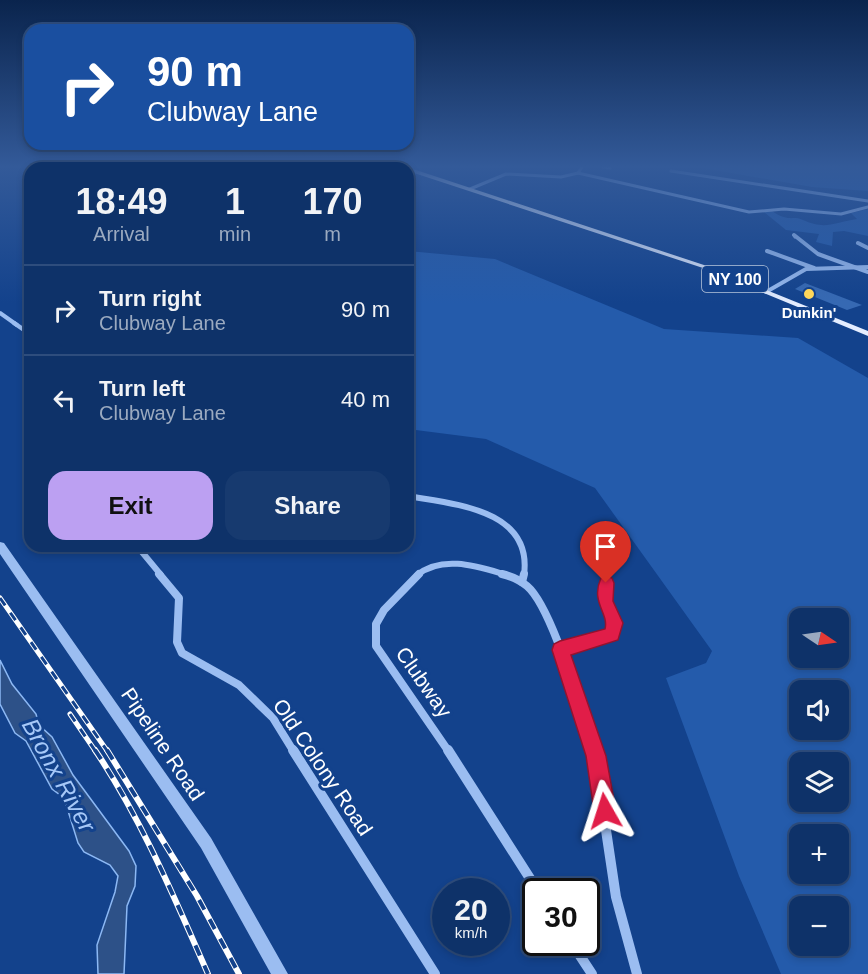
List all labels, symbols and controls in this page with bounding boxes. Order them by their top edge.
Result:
icon: right [48,48,126,126]
text: 90 m [147,48,243,95]
text: Clubway Lane [147,97,318,127]
text: 18:49 [75,181,167,222]
text: 1 [225,181,245,222]
text: 170 [302,181,363,222]
text: Arrival [93,223,150,245]
text: min [219,223,251,245]
text: m [324,223,341,245]
road number: NY 100 [702,266,768,292]
text: Turn right [99,286,201,311]
marker: Dunkin' [802,287,816,301]
icon: right [48,294,81,327]
text: 90 m [341,297,390,322]
place label: Dunkin' [782,304,836,321]
text: Clubway Lane [99,312,226,334]
text: Turn left [99,376,185,401]
icon: left [48,384,81,417]
text: 40 m [341,387,390,412]
text: Clubway Lane [99,402,226,424]
button: Exit [48,471,213,540]
button: Share [225,471,390,540]
pin [580,521,631,583]
icon: arrive [589,530,622,563]
north arrow [789,608,849,668]
map controls [789,608,849,956]
street label: Clubway [391,642,457,722]
button: sound [789,680,849,740]
street label: Pipeline Road [117,683,209,805]
street label: Old Colony Road [269,694,377,840]
water label: Bronx River [17,714,102,837]
button: layers [789,752,849,812]
position arrow [573,779,637,843]
button: + [789,824,849,884]
speed limit sign: 30 [522,878,600,956]
text: 20 [454,893,488,926]
button: − [789,896,849,956]
text: km/h [455,924,487,941]

